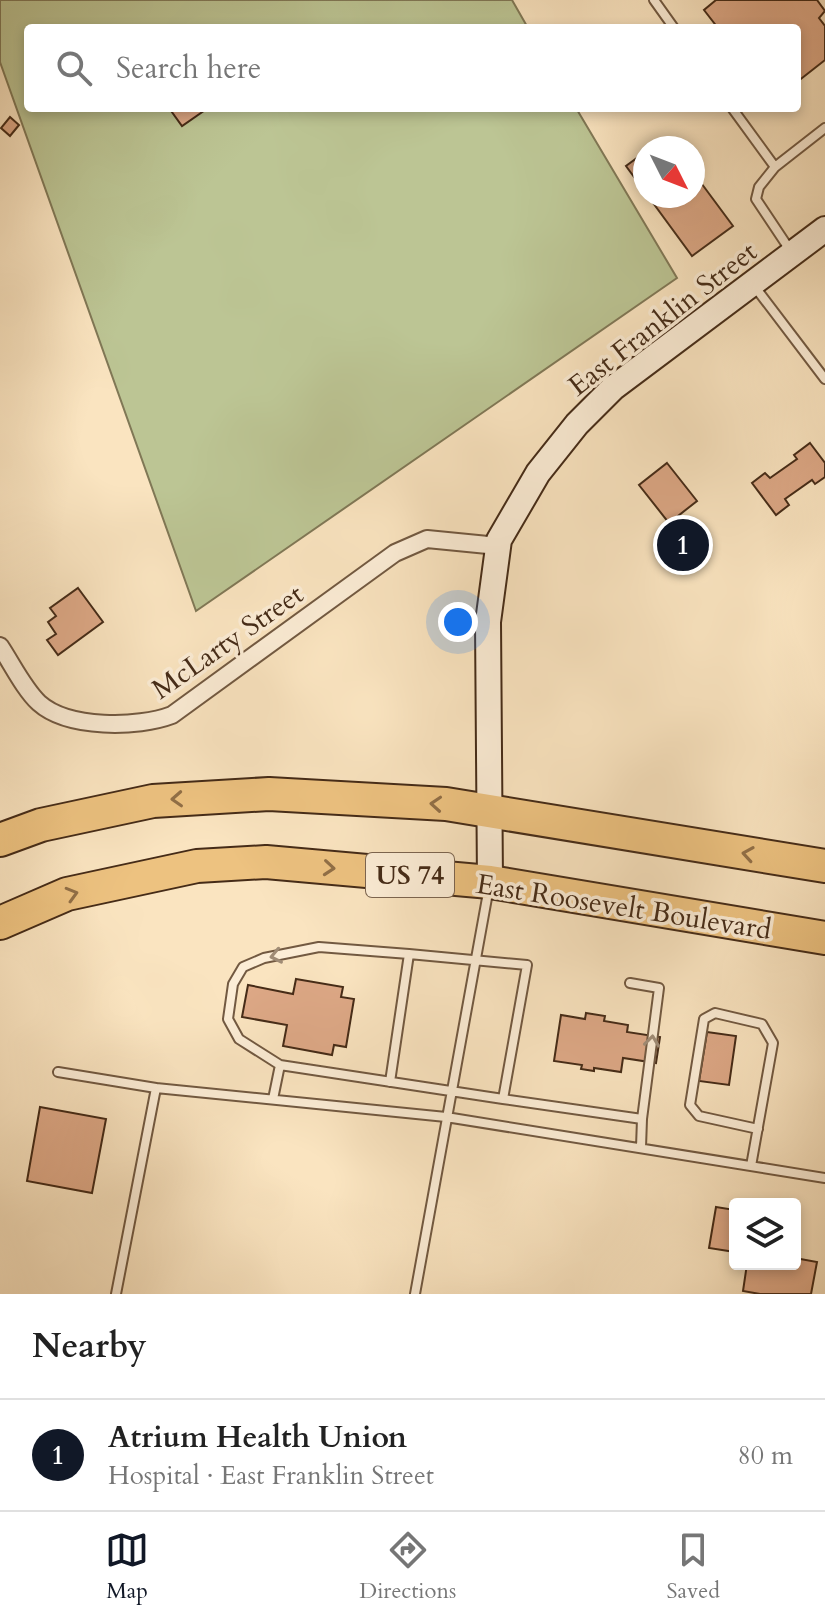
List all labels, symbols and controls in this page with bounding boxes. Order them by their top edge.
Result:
search box [24,24,801,112]
icon: search [52,46,96,90]
text: Search here [116,48,261,89]
north arrow [633,136,705,208]
street label: East Franklin Street [560,233,765,405]
pin: 1 [657,515,709,575]
street label: McLarty Street [144,575,311,708]
your location [438,602,478,642]
one-way arrow [170,790,183,807]
one-way arrow [429,796,442,813]
one-way arrow [741,846,755,863]
road number: US 74 [366,853,454,897]
one-way arrow [323,859,336,876]
street label: East Roosevelt Boulevard [474,865,774,949]
one-way arrow [65,887,79,903]
one-way arrow [270,947,283,964]
one-way arrow [643,1035,660,1048]
map controls [729,1198,801,1270]
button: layers [729,1198,801,1270]
text: Nearby [32,1323,147,1369]
text: Atrium Health Union [108,1417,407,1458]
text: 1 [51,1438,65,1473]
text: 80 m [737,1438,793,1473]
text: Hospital · East Franklin Street [108,1458,434,1493]
tab: Map [105,1528,149,1606]
tab: Directions [359,1528,456,1606]
tab: Saved [667,1528,720,1606]

